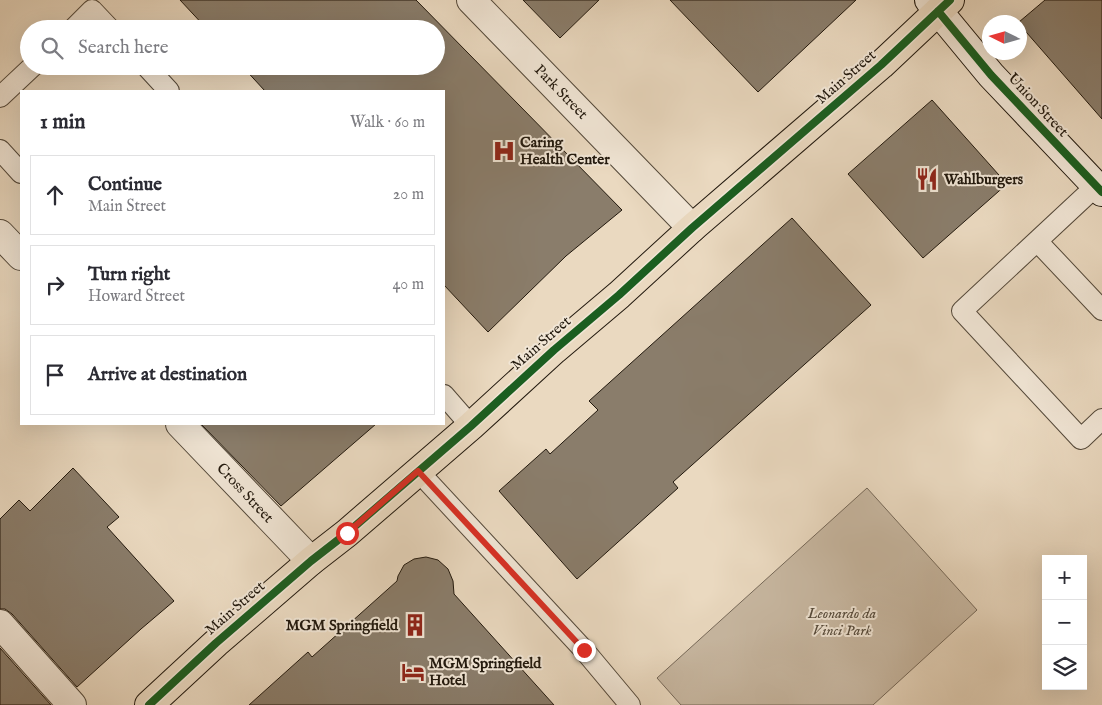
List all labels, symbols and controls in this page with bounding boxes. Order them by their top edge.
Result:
north arrow [982,15,1027,60]
search box [20,20,445,75]
icon: search [38,34,66,62]
text: Search here [78,36,169,60]
street label: Main Street [812,46,880,108]
street label: Park Street [530,61,592,123]
street label: Union Street [1003,69,1073,141]
text: 1 min [40,109,85,136]
text: Walk · 60 m [350,113,425,133]
place label: Caring Health Center [520,133,610,169]
hospital icon: Caring Health Center [491,138,517,164]
restaurant icon: Wahlburgers [914,166,940,192]
place label: Wahlburgers [943,170,1024,189]
text: Continue [88,173,162,197]
icon: ahead [41,181,69,209]
text: 20 m [393,185,424,205]
text: Main Street [88,197,166,217]
text: Turn right [88,263,170,287]
icon: right [41,271,69,299]
text: 40 m [392,275,424,295]
text: Howard Street [88,287,185,307]
street label: Main Street [507,312,575,374]
icon: arrive [41,361,69,389]
text: Arrive at destination [88,363,247,387]
street label: Cross Street [212,459,278,527]
route start [336,522,359,545]
map controls [1042,555,1087,690]
button: + [1042,555,1087,600]
street label: Main Street [201,577,269,639]
button: − [1042,600,1087,645]
park label: Leonardo da Vinci Park [807,604,877,640]
building icon: MGM Springfield [402,612,428,638]
place label: MGM Springfield [286,616,399,635]
route end [573,639,596,662]
button: layers [1042,645,1087,690]
place label: MGM Springfield Hotel [429,654,542,690]
hotel icon: MGM Springfield Hotel [400,659,426,685]

